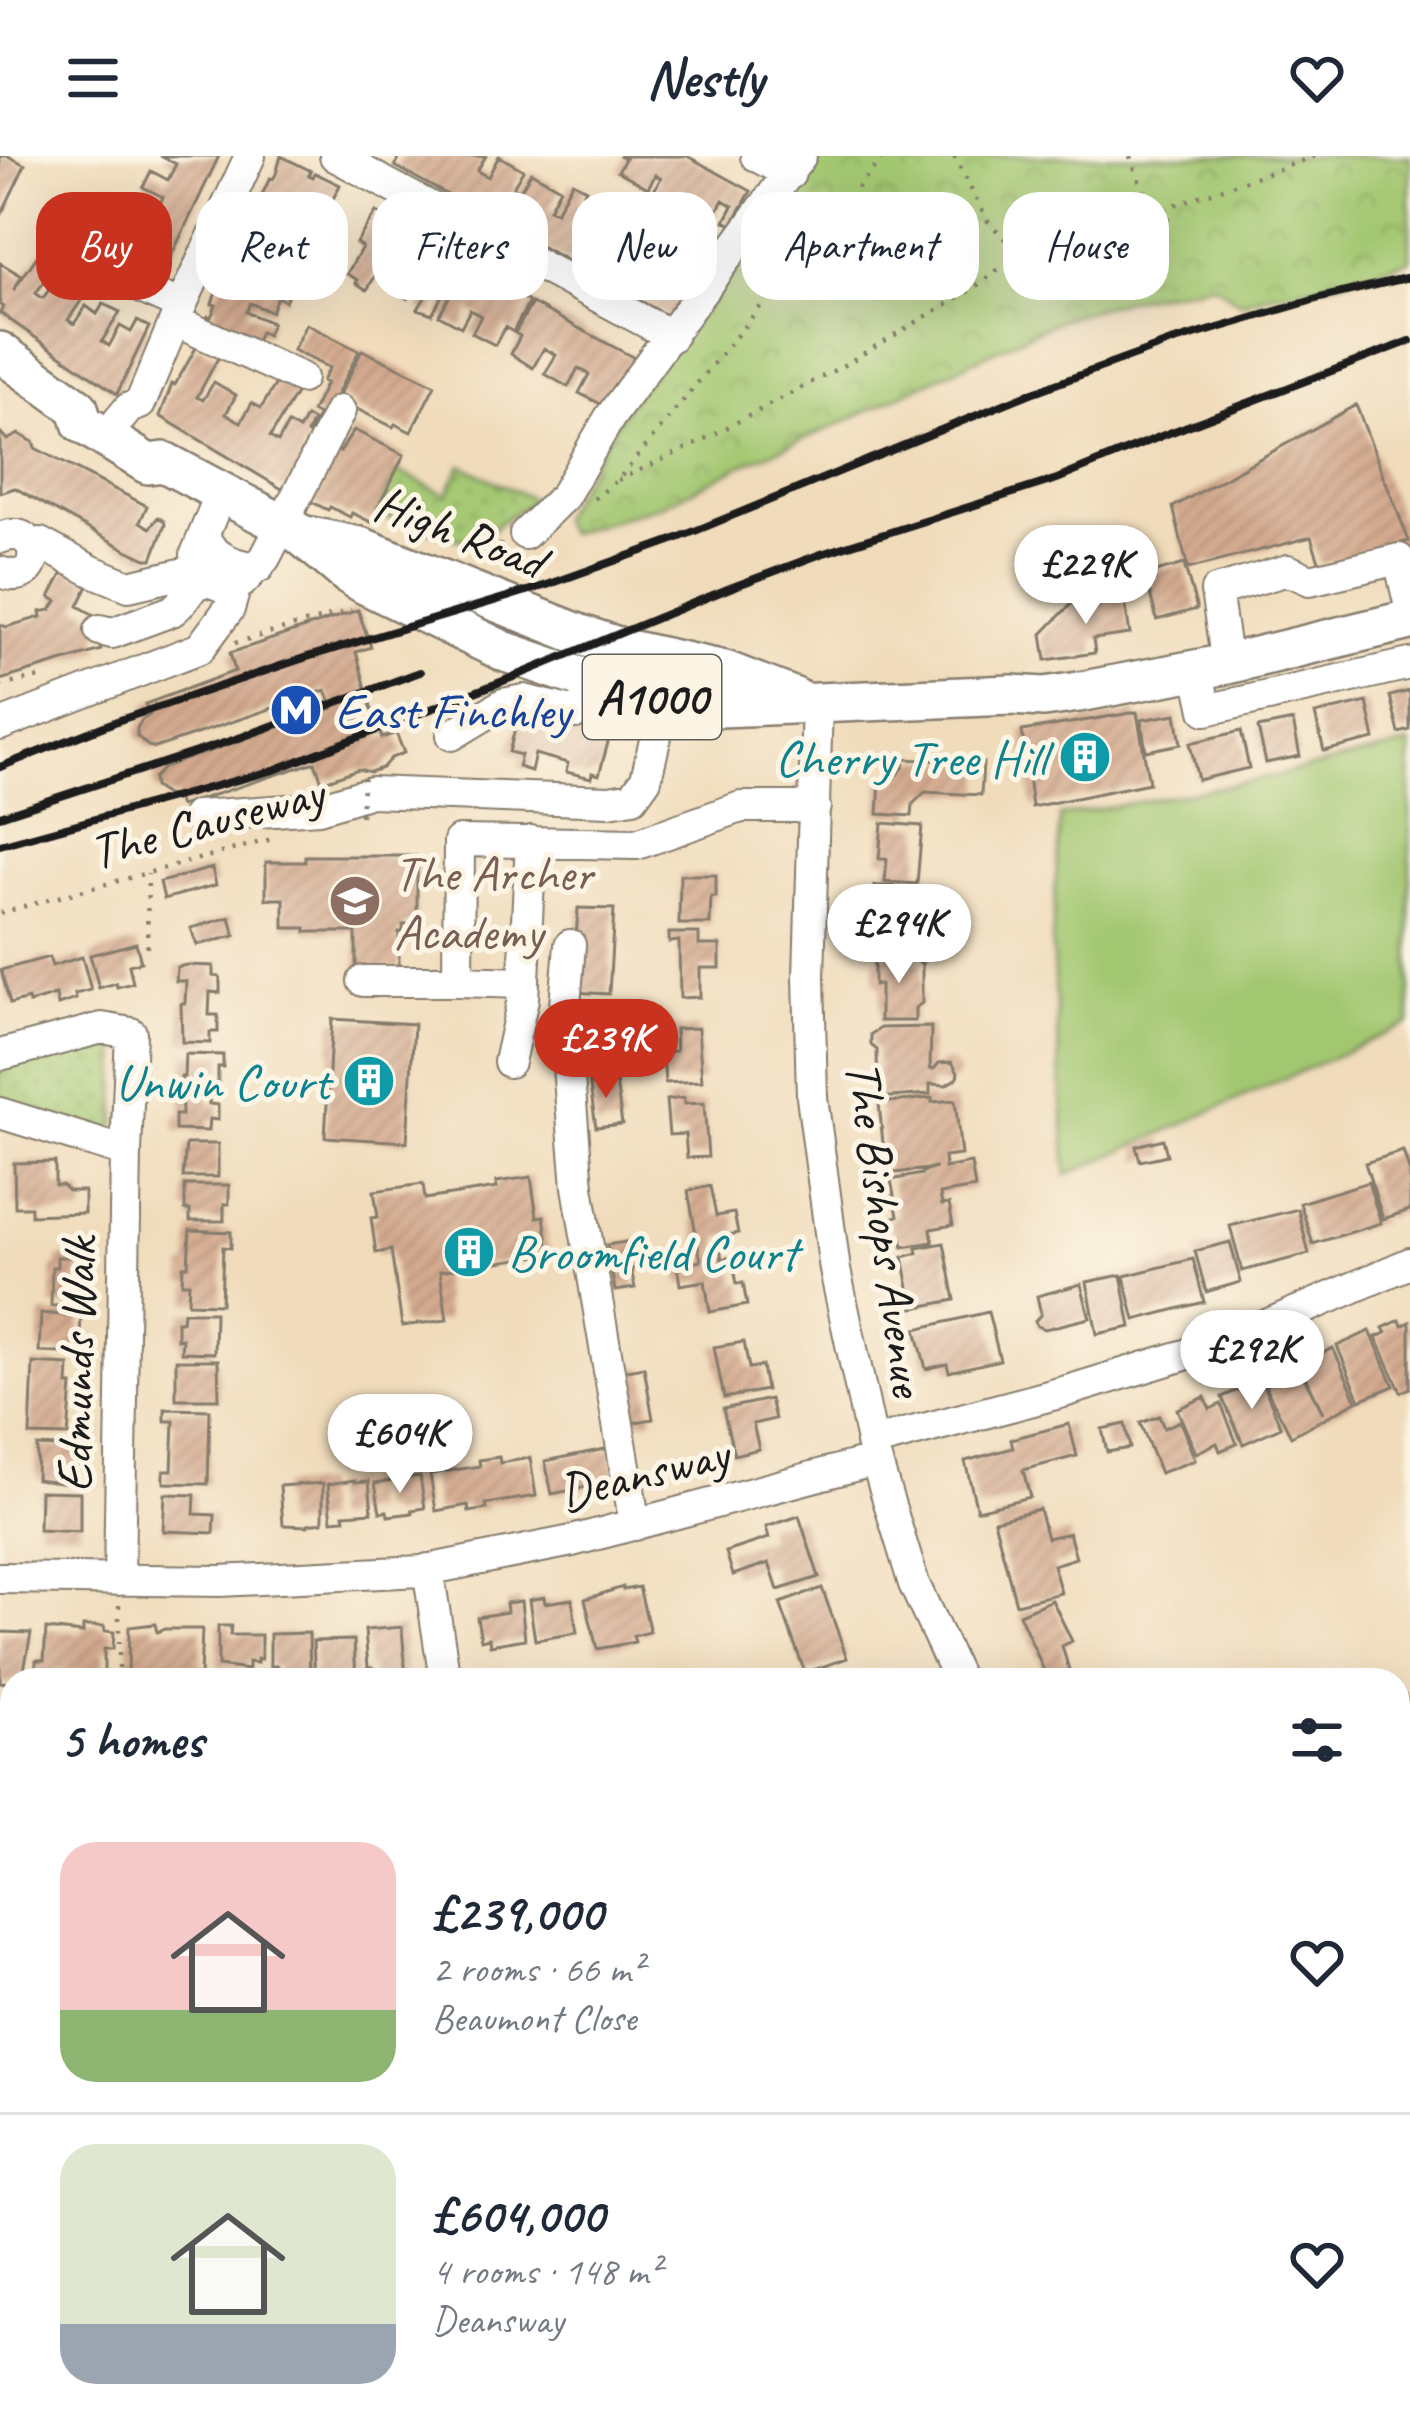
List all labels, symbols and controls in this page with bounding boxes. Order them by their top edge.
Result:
text: Nestly [647,44,763,112]
icon: menu [60,45,126,111]
icon: heart [1284,45,1350,111]
chip: Buy [36,192,172,300]
chip: Rent [196,192,348,300]
chip: Filters [372,192,548,300]
chip: New [572,192,717,300]
chip: Apartment [741,192,979,300]
chip: House [1003,192,1169,300]
street label: High Road [366,470,560,596]
pin: £229K [1002,525,1170,627]
text: £229K [1041,539,1131,588]
road number: A1000 [583,655,721,739]
place label: East Finchley [335,679,574,743]
metro station icon: East Finchley [268,682,324,738]
place label: Cherry Tree Hill [775,726,1054,790]
building icon: Cherry Tree Hill [1057,729,1113,785]
street label: The Causeway [83,759,333,884]
place label: The Archer Academy [394,841,596,964]
school or university icon: The Archer Academy [327,873,383,929]
pin: £294K [815,884,983,986]
text: £294K [854,898,944,947]
pin: £239K [522,999,690,1101]
text: £239K [561,1013,651,1062]
place label: Unwin Court [115,1050,335,1114]
building icon: Unwin Court [341,1053,397,1109]
street label: The Bishops Avenue [831,1057,942,1403]
place label: Broomfield Court [508,1221,803,1285]
building icon: Broomfield Court [441,1224,497,1280]
street label: Edmunds Walk [42,1234,110,1493]
pin: £292K [1168,1310,1336,1412]
text: £292K [1207,1324,1297,1373]
pin: £604K [316,1394,484,1496]
text: £604K [355,1408,445,1457]
street label: Deansway [552,1420,738,1525]
icon: filters [1284,1707,1350,1773]
text: 5 homes [60,1708,203,1772]
text: £239,000 [432,1881,602,1945]
icon: home [156,1890,300,2034]
icon: heart [1284,1929,1350,1995]
text: 2 rooms · 66 m² [432,1945,643,1994]
text: Beaumont Close [432,1994,636,2043]
text: £604,000 [432,2183,604,2247]
icon: home [156,2192,300,2336]
icon: heart [1284,2231,1350,2297]
text: 4 rooms · 148 m² [432,2247,660,2296]
text: Deansway [432,2296,564,2345]

